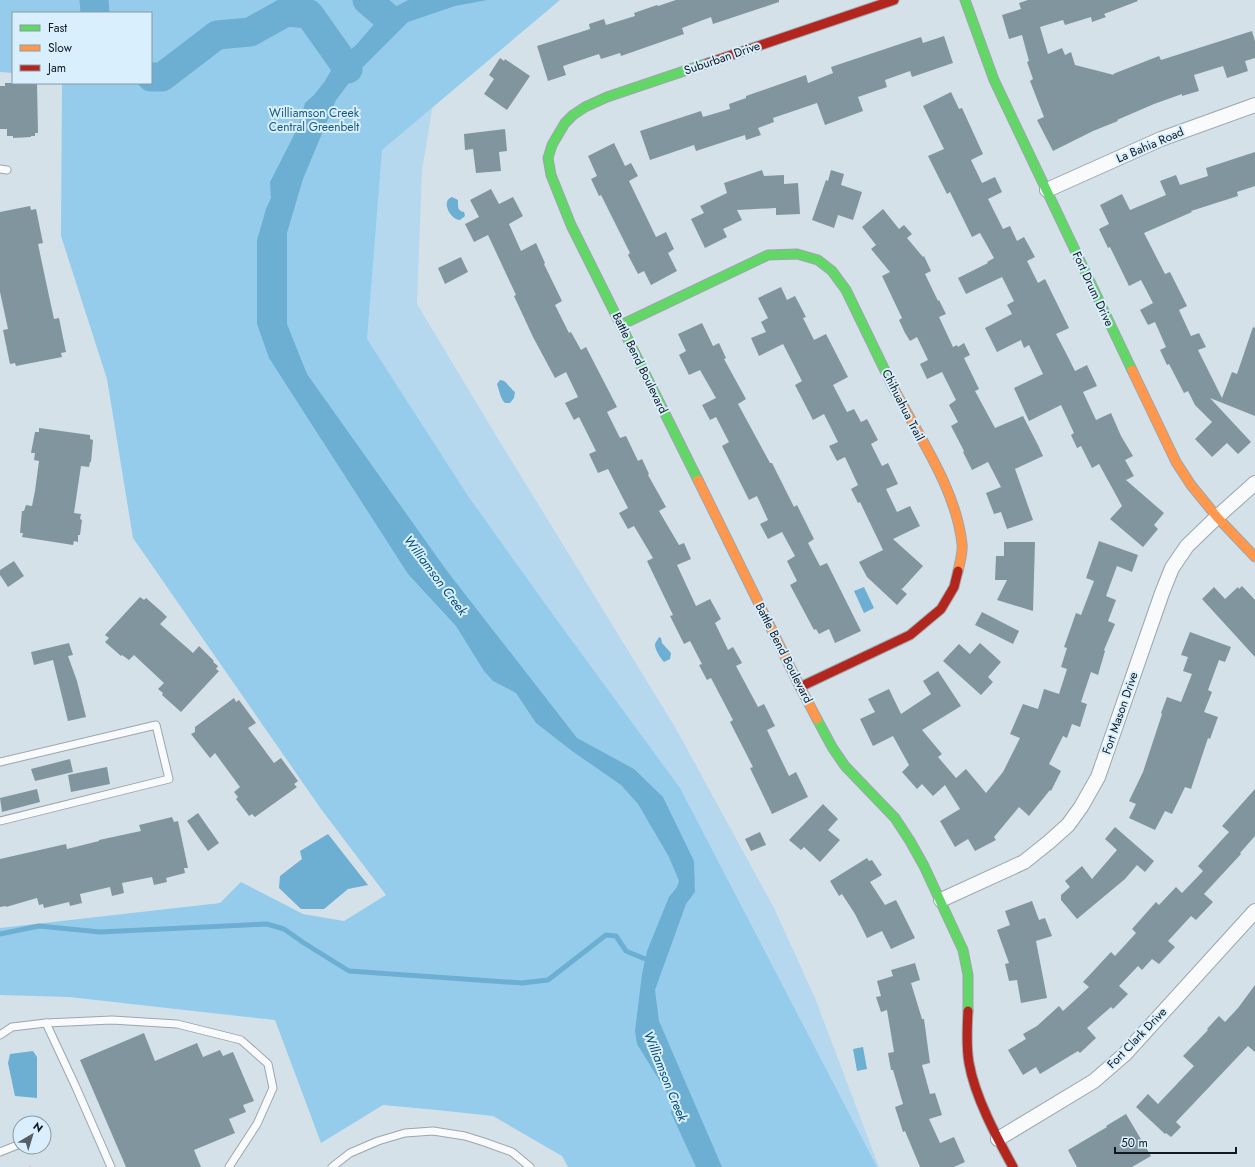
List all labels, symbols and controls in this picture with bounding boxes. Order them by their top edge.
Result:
legend [12,12,152,84]
text: Fast [48,19,67,37]
street label: Suburban Drive [682,37,762,79]
text: Slow [48,39,73,57]
text: Jam [46,59,66,77]
park label: Williamson Creek Central Greenbelt [269,104,360,136]
street label: La Bahia Road [1113,123,1187,167]
street label: Fort Drum Drive [1068,248,1118,330]
street label: Battle Bend Boulevard [608,309,672,417]
street label: Chihuahua Trail [877,366,929,444]
water label: Williamson Creek [399,531,472,620]
street label: Battle Bend Boulevard [751,600,817,706]
street label: Fort Mason Drive [1097,669,1143,757]
street label: Fort Clark Drive [1103,1003,1171,1073]
water label: Williamson Creek [639,1028,692,1125]
north arrow [12,1115,52,1155]
text: N [30,1118,47,1136]
scale bar [1115,1129,1236,1155]
text: 50 m [1121,1134,1148,1152]

